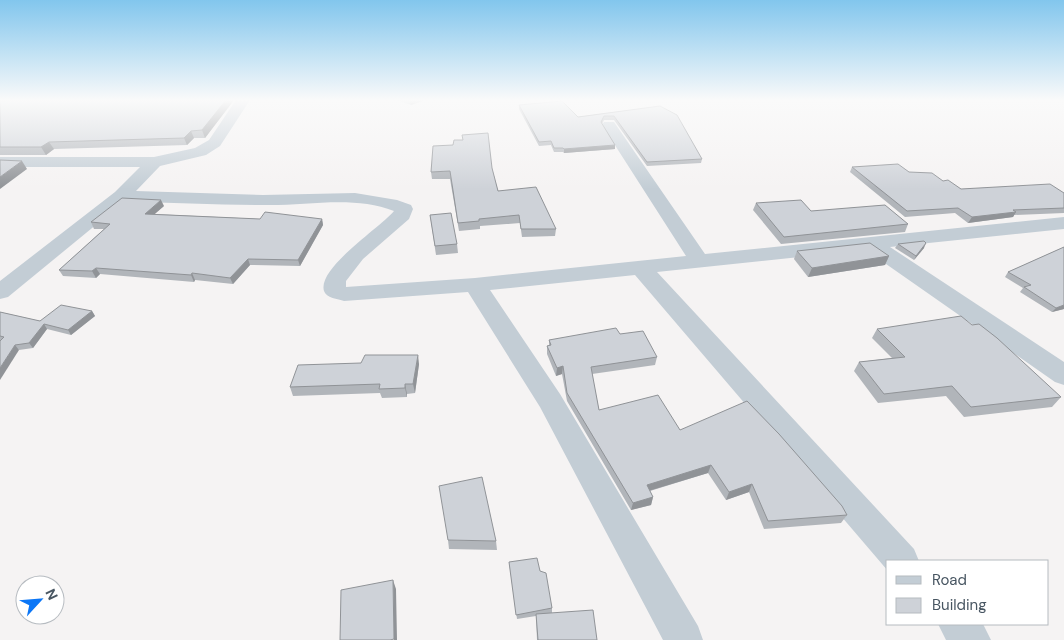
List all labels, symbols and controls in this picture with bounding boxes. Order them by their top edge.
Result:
legend [886,560,1049,625]
text: Road [932,570,967,590]
north arrow [15,575,65,625]
text: N [41,586,62,603]
text: Building [932,595,987,615]

